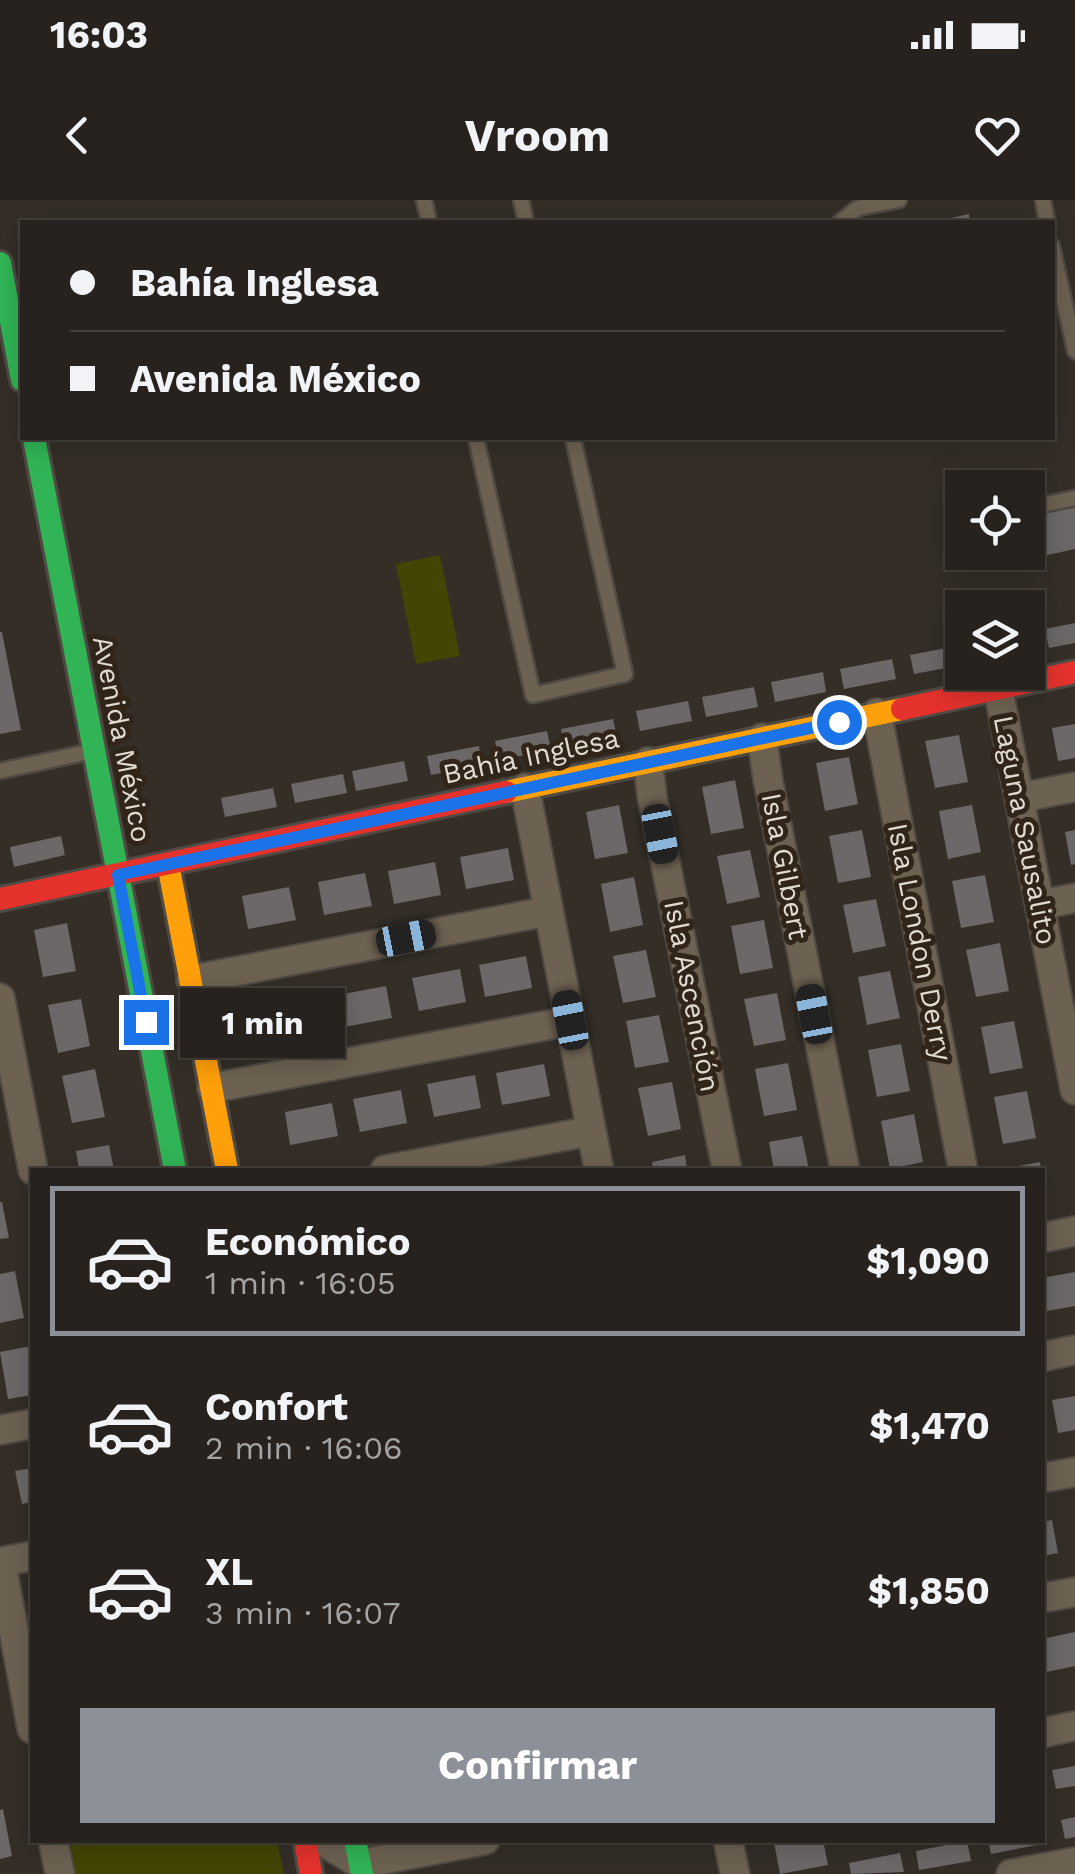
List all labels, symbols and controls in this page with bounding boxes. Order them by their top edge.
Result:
text: 16:03 [50,13,148,57]
icon: back [50,108,105,163]
icon: heart [970,108,1025,163]
text: Vroom [465,109,610,162]
text: Bahía Inglesa [130,261,379,305]
text: Avenida México [130,357,421,401]
map controls [945,470,1045,690]
button: locate [945,470,1045,570]
button: layers [945,590,1045,690]
street label: Avenida México [86,633,158,845]
route start [817,700,862,745]
street label: Laguna Sausalito [987,713,1063,947]
street label: Bahía Inglesa [440,721,622,791]
street label: Isla Gilbert [755,790,815,942]
car [640,802,680,866]
street label: Isla London Derry [881,820,959,1064]
street label: Isla Ascención [657,897,727,1095]
car [374,918,438,958]
car [794,982,834,1046]
callout: 1 min [181,987,346,1057]
car [550,988,590,1052]
route end [124,1000,169,1045]
text: 1 min [221,1004,304,1042]
icon: car [85,1216,175,1306]
text: Económico [205,1220,410,1264]
text: $1,090 [866,1239,990,1283]
text: 1 min · 16:05 [205,1264,396,1302]
icon: car [85,1381,175,1471]
text: Confort [205,1385,348,1429]
text: $1,470 [869,1404,990,1448]
text: 2 min · 16:06 [205,1429,403,1467]
icon: car [85,1546,175,1636]
text: XL [205,1550,253,1594]
text: $1,850 [868,1569,990,1613]
text: 3 min · 16:07 [205,1594,400,1632]
button: Confirmar [80,1708,995,1823]

